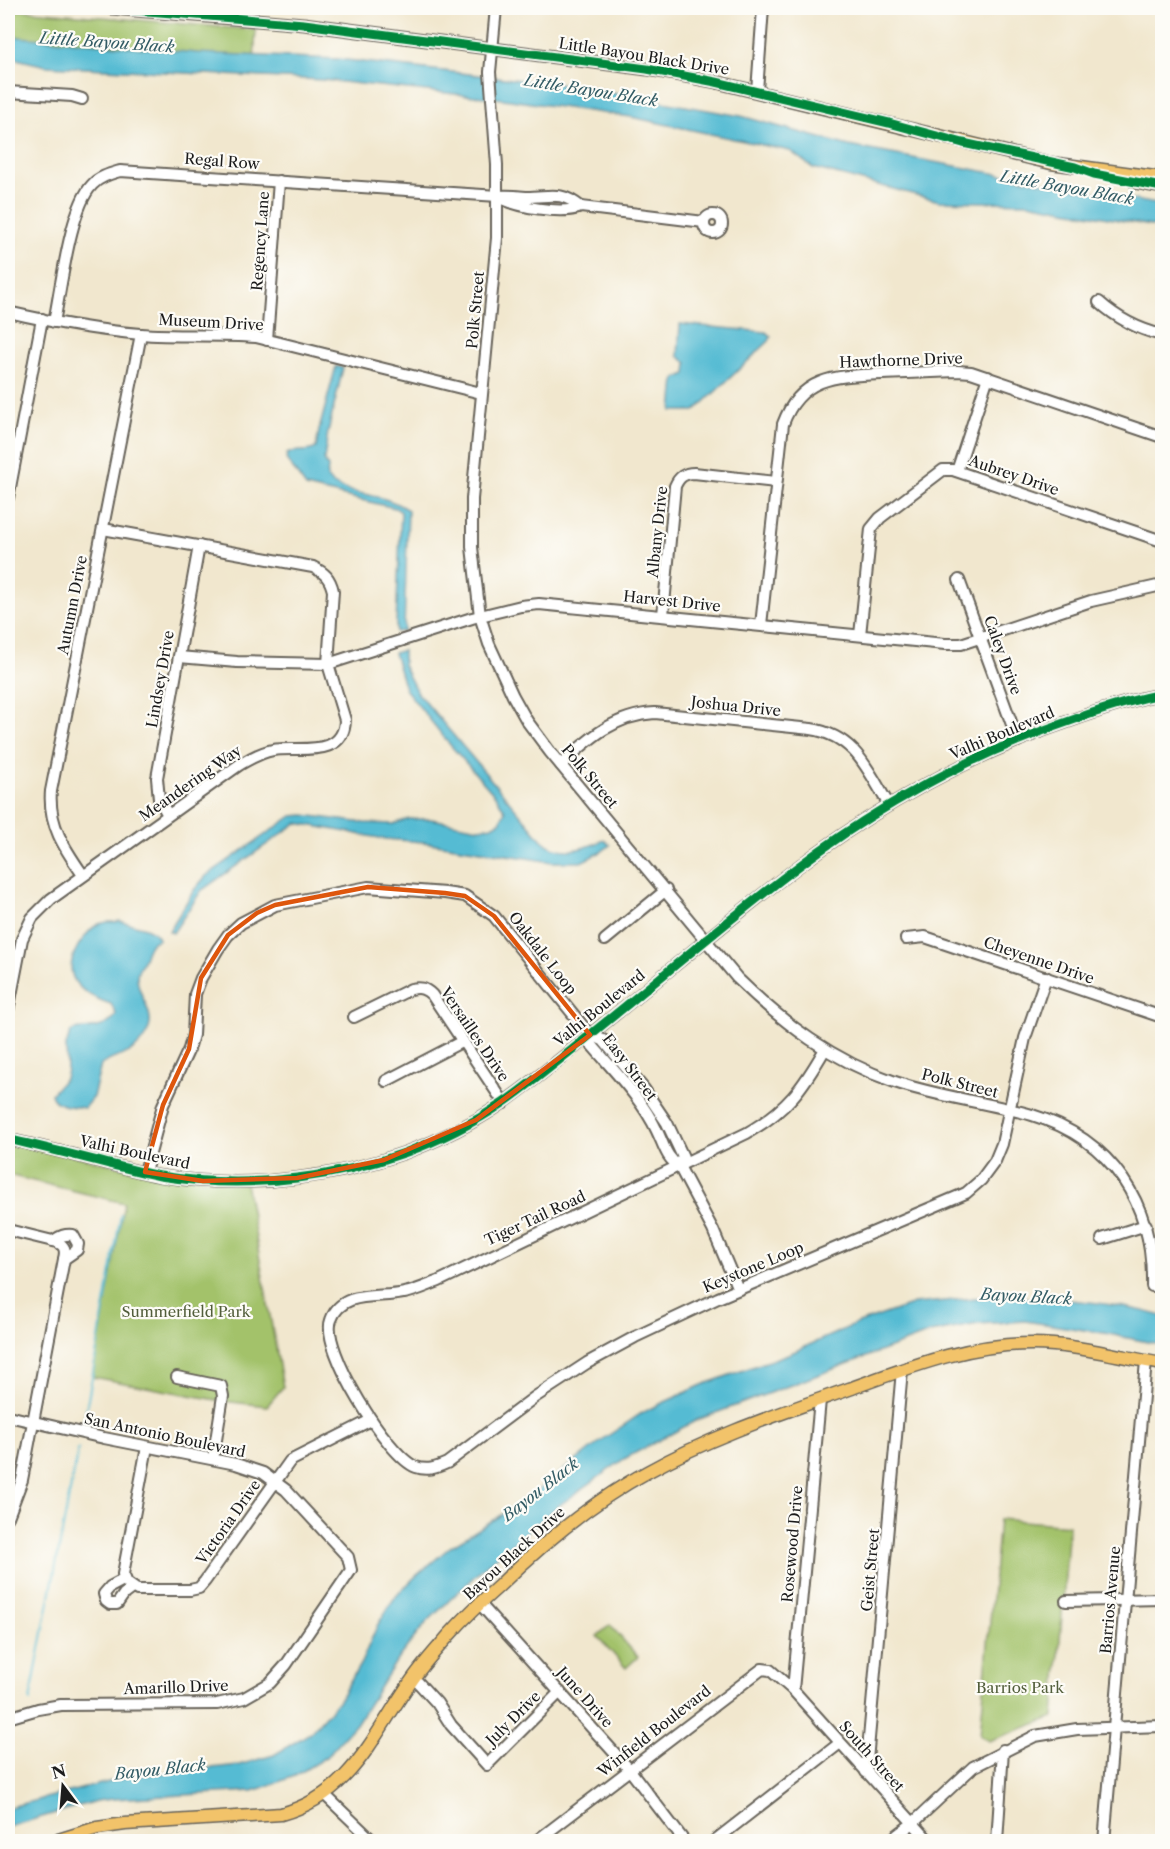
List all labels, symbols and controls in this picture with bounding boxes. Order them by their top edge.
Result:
water label: Little Bayou Black [37,27,176,57]
street label: Little Bayou Black Drive [557,33,731,79]
water label: Little Bayou Black [521,69,660,111]
street label: Regal Row [184,149,261,173]
water label: Little Bayou Black [997,165,1136,209]
street label: Regency Lane [247,190,273,292]
street label: Polk Street [462,270,488,350]
street label: Museum Drive [158,310,264,334]
street label: Hawthorne Drive [839,348,963,372]
street label: Aubrey Drive [965,450,1062,499]
street label: Albany Drive [643,485,671,580]
street label: Autumn Drive [53,554,91,657]
street label: Harvest Drive [622,586,722,616]
street label: Caley Drive [980,613,1026,697]
street label: Lindsey Drive [142,629,178,729]
street label: Joshua Drive [688,692,782,720]
street label: Valhi Boulevard [946,702,1057,764]
street label: Meandering Way [135,740,245,825]
street label: Polk Street [558,740,623,813]
street label: Oakdale Loop [505,908,581,998]
street label: Cheyenne Drive [981,932,1097,988]
street label: Valhi Boulevard [549,965,649,1051]
street label: Versailles Drive [436,982,514,1085]
street label: Easy Street [599,1030,662,1105]
street label: Polk Street [920,1064,1001,1102]
street label: Valhi Boulevard [77,1131,192,1173]
street label: Tiger Tail Road [481,1186,589,1250]
street label: Keystone Loop [700,1237,806,1297]
water label: Bayou Black [978,1284,1073,1308]
park label: Summerfield Park [122,1302,252,1321]
street label: San Antonio Boulevard [83,1409,247,1461]
water label: Bayou Black [496,1452,583,1526]
street label: Victoria Drive [191,1476,264,1569]
street label: Rosewood Drive [777,1485,807,1603]
street label: Bayou Black Drive [459,1502,569,1604]
street label: Geist Street [857,1527,883,1612]
street label: Barrios Avenue [1096,1545,1124,1655]
street label: June Drive [551,1661,617,1731]
street label: Amarillo Drive [122,1676,229,1698]
park label: Barrios Park [976,1678,1065,1697]
street label: Winfield Boulevard [593,1681,714,1782]
street label: July Drive [480,1687,544,1751]
street label: South Street [835,1717,909,1796]
water label: Bayou Black [111,1754,207,1784]
north arrow [33,1756,93,1816]
text: N [49,1760,68,1783]

